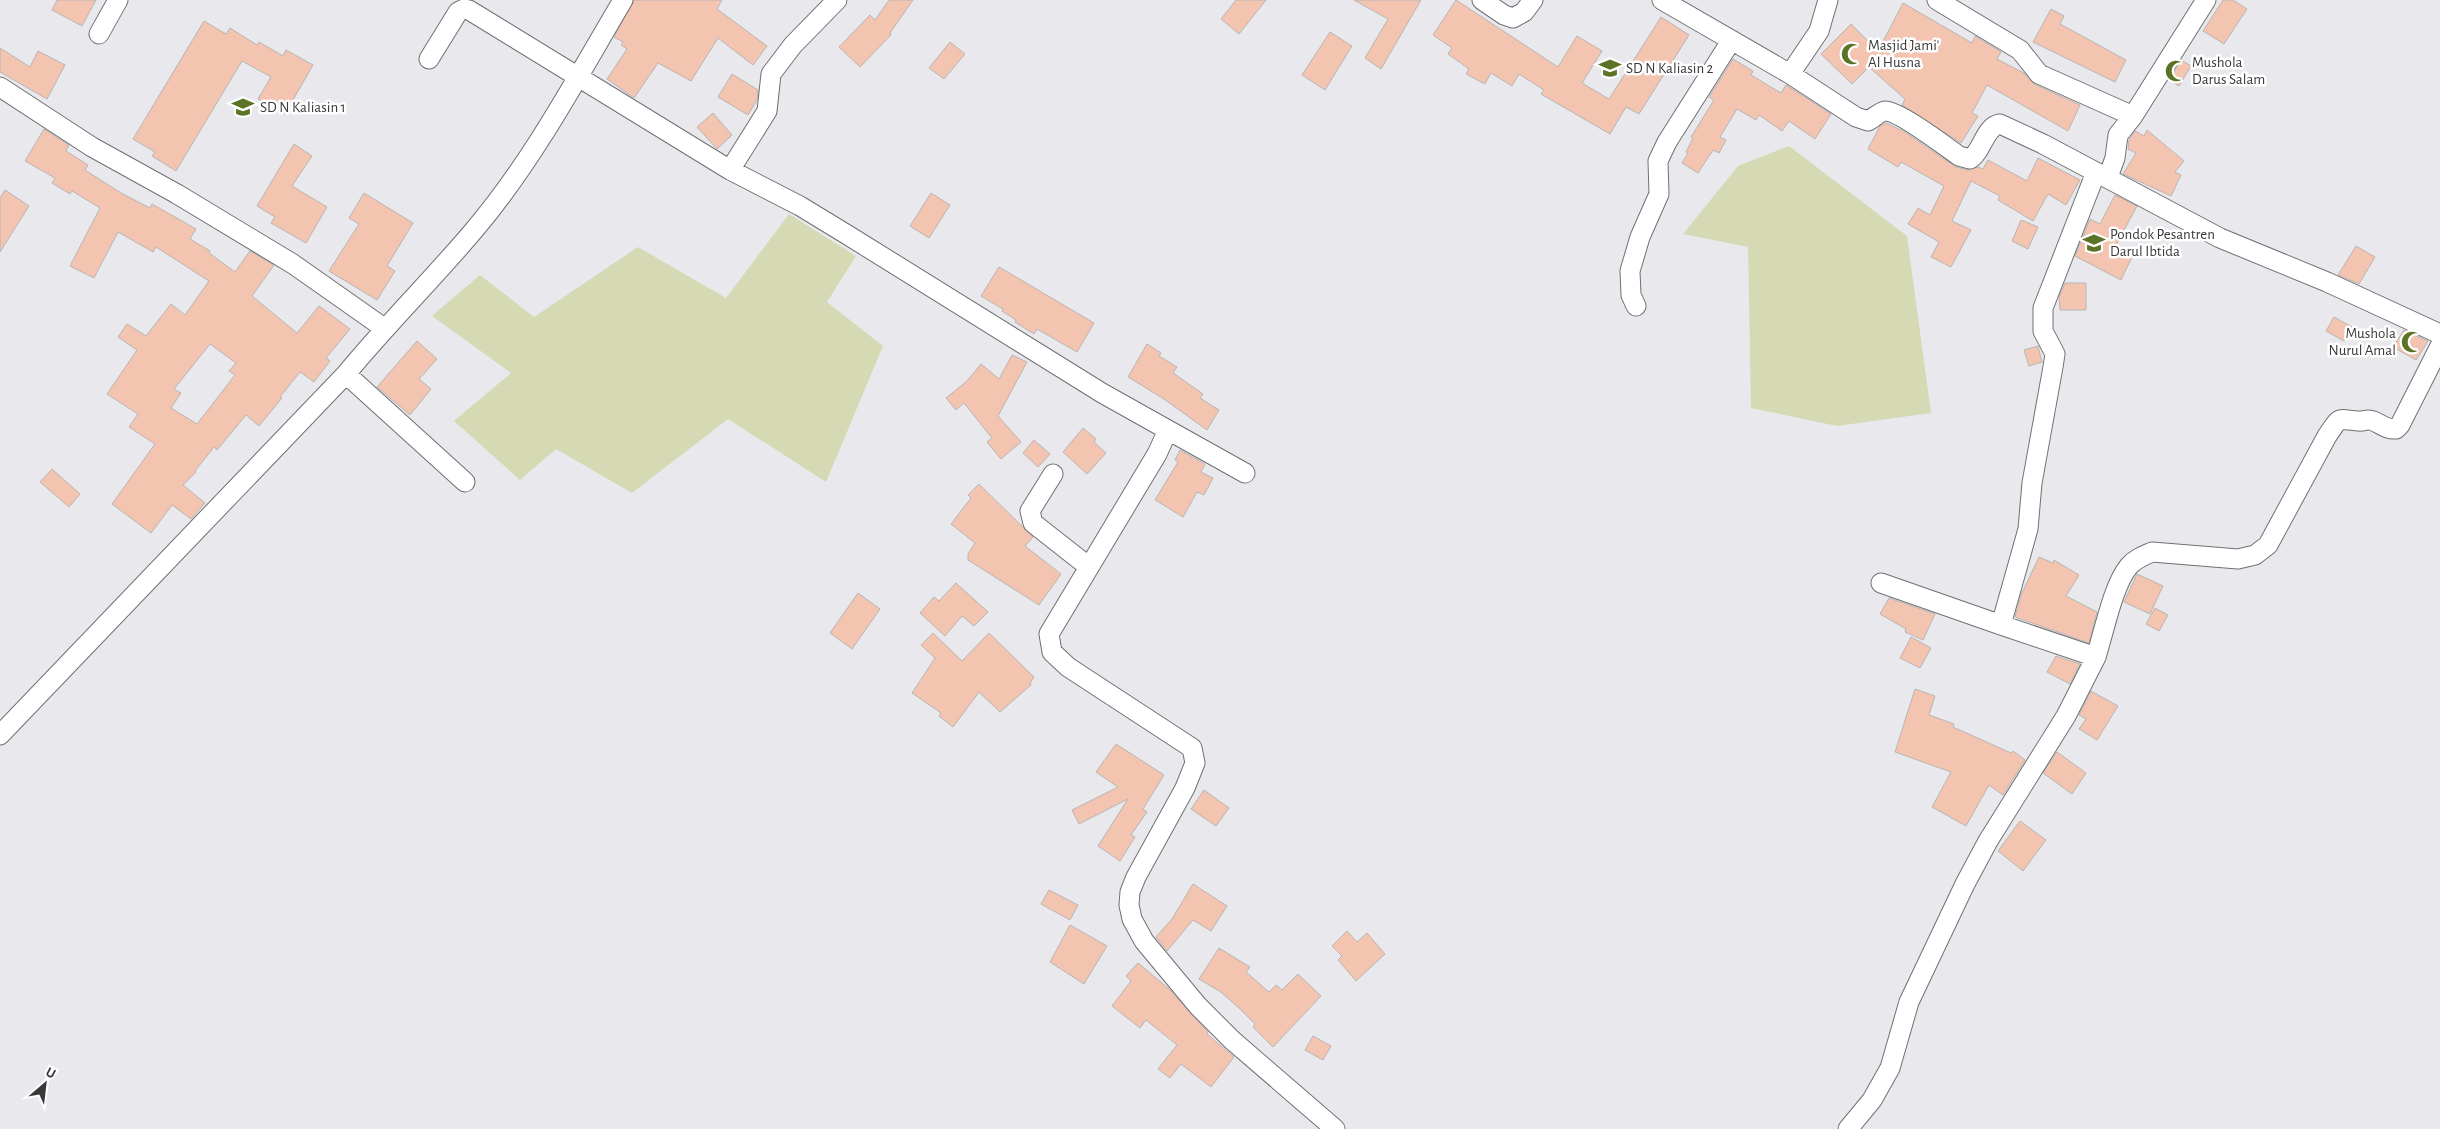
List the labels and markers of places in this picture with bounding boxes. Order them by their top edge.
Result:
place label: Masjid Jami' Al Husna [1868,38,1939,70]
mosque icon: Masjid Jami' Al Husna [1839,41,1865,67]
school or university icon: SD N Kaliasin 2 [1597,55,1623,81]
place label: Mushola Darus Salam [2192,55,2265,87]
mosque icon: Mushola Darus Salam [2163,58,2189,84]
place label: SD N Kaliasin 2 [1626,61,1714,76]
school or university icon: SD N Kaliasin 1 [230,94,256,120]
place label: SD N Kaliasin 1 [260,100,346,115]
place label: Pondok Pesantren Darul Ibtida [2110,227,2215,259]
school or university icon: Pondok Pesantren Darul Ibtida [2081,230,2107,256]
place label: Mushola Nurul Amal [2329,326,2396,358]
mosque icon: Mushola Nurul Amal [2399,329,2425,355]

